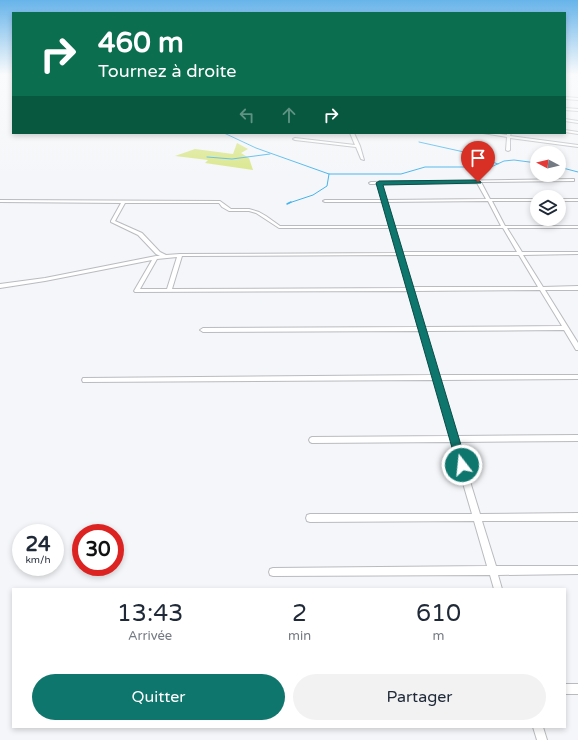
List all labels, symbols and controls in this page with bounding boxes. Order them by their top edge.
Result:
text: 460 m [98,26,184,60]
icon: right [32,28,84,80]
text: Tournez à droite [98,60,237,82]
icon: left [236,104,258,126]
icon: ahead [278,104,300,126]
icon: right [320,104,342,126]
pin [461,141,495,182]
north arrow [530,146,566,182]
map controls [530,146,566,226]
icon: arrive [467,147,489,169]
button: layers [530,190,566,226]
position arrow [441,444,483,486]
speed limit sign: 30 [72,524,124,576]
text: 24 [25,533,51,557]
text: km/h [25,554,51,566]
text: 13:43 [117,599,183,628]
text: 2 [292,599,307,628]
text: 610 [416,599,461,628]
text: Arrivée [128,628,172,644]
text: min [288,628,311,644]
text: m [433,628,445,644]
button: Quitter [32,674,285,720]
button: Partager [293,674,546,720]

